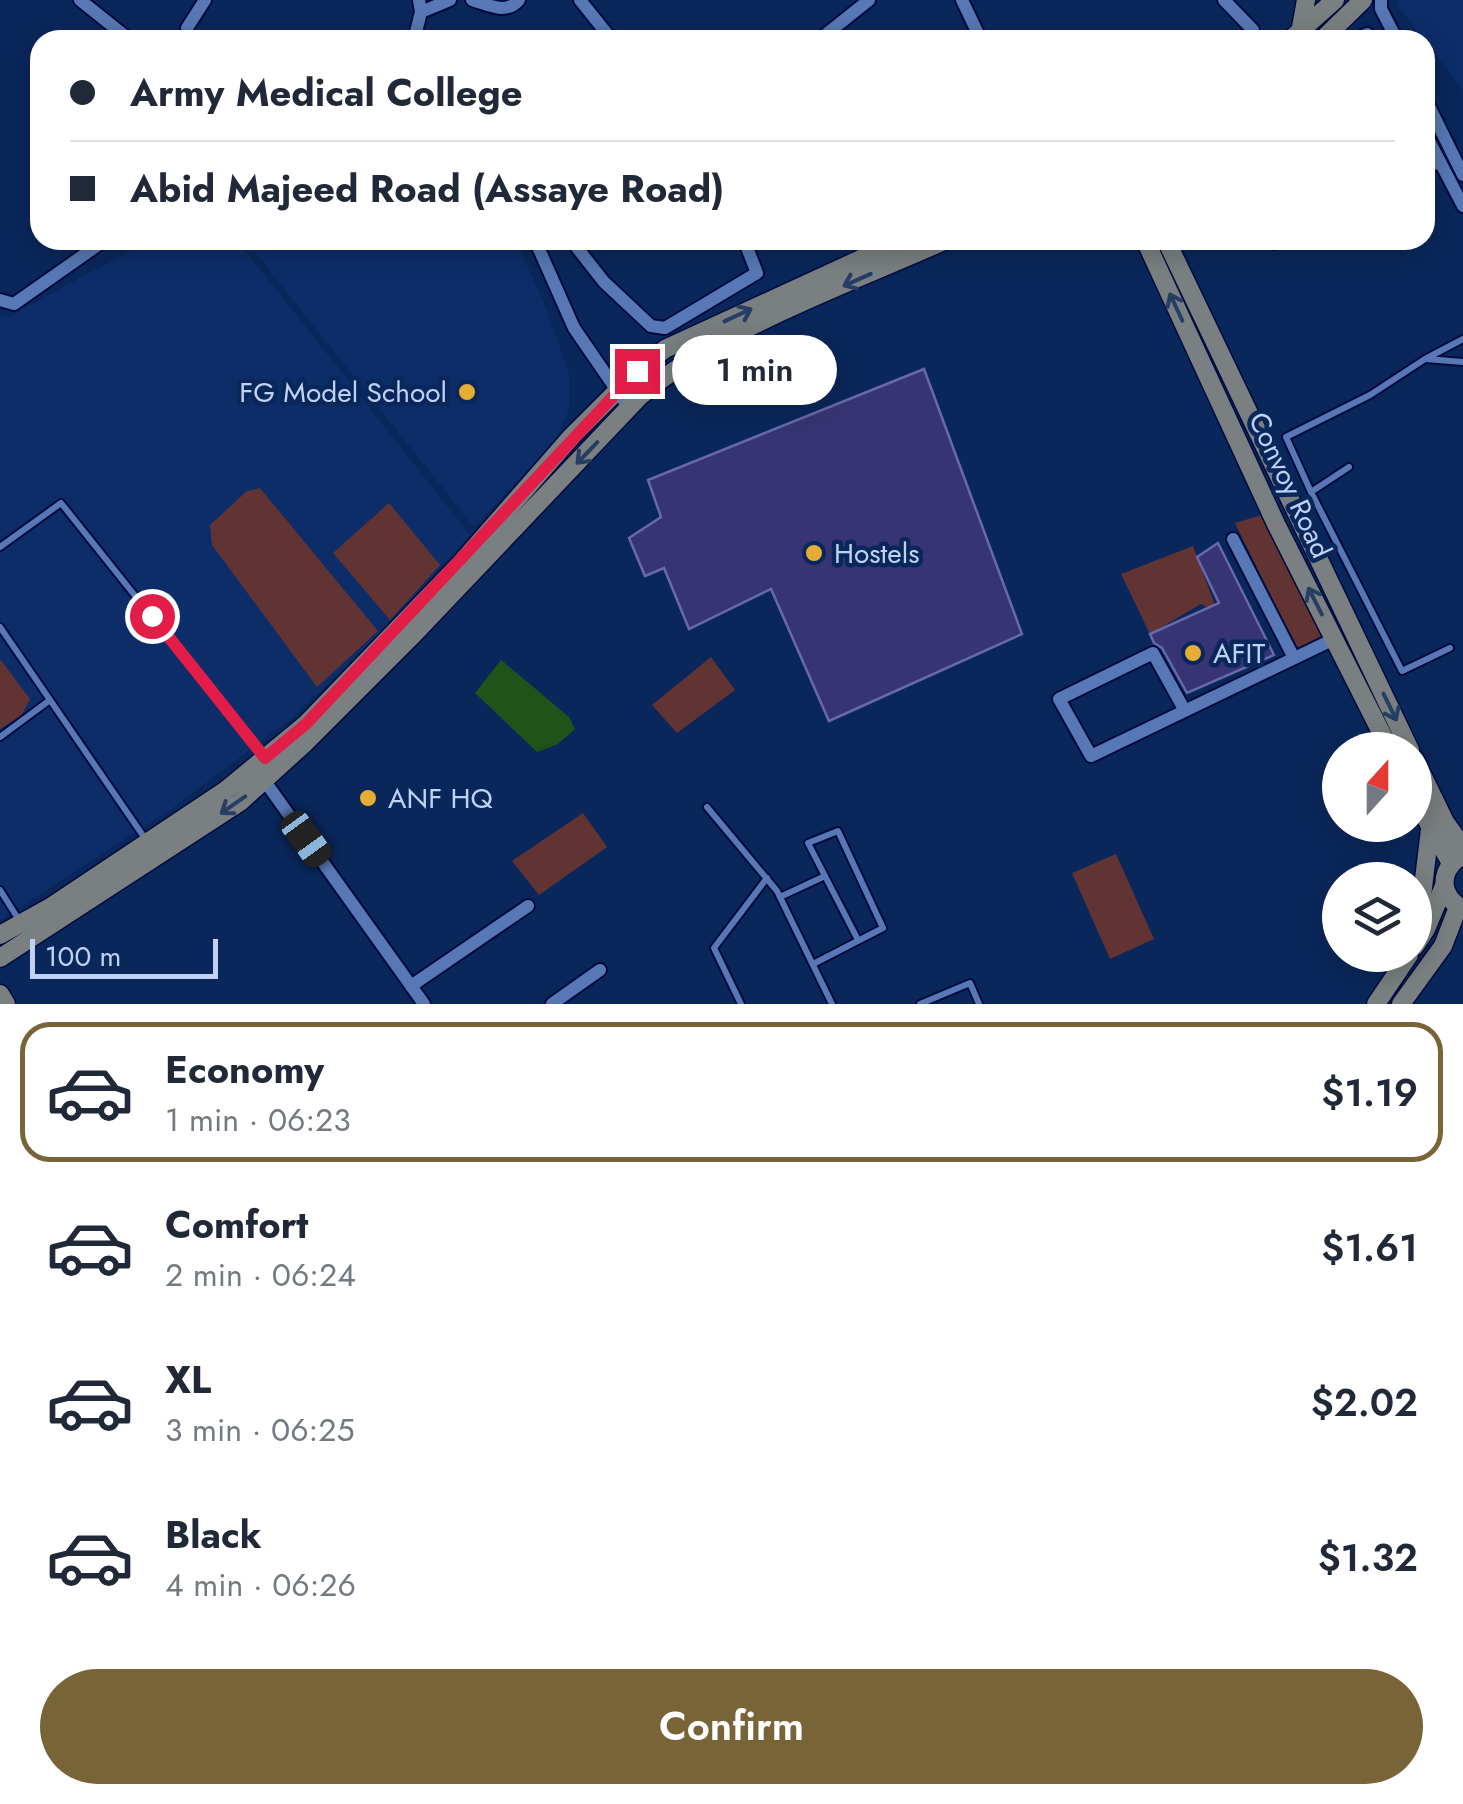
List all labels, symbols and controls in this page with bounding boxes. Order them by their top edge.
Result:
text: Army Medical College [130,65,523,120]
text: Abid Majeed Road (Assaye Road) [130,161,724,216]
one-way arrow [842,272,873,290]
one-way arrow [1166,292,1184,322]
one-way arrow [722,305,752,324]
callout: 1 min [672,336,837,406]
text: 1 min [716,347,793,393]
route end [615,349,660,394]
place label: FG Model School [239,372,447,413]
marker: FG Model School [456,381,478,403]
street label: Convoy Road [1238,405,1342,565]
one-way arrow [575,441,599,465]
place label: Hostels [834,533,919,574]
marker: Hostels [803,542,825,564]
one-way arrow [1304,586,1323,616]
route start [130,594,175,639]
place label: AFIT [1213,633,1265,674]
marker: AFIT [1182,642,1204,664]
one-way arrow [1381,691,1400,721]
north arrow [1322,732,1432,842]
map controls [1322,732,1432,972]
place label: ANF HQ [388,778,494,819]
marker: ANF HQ [357,787,379,809]
one-way arrow [220,795,247,816]
car [276,806,336,872]
button: layers [1322,862,1432,972]
scale bar [30,934,218,978]
text: 100 m [45,936,121,977]
text: Economy [165,1042,324,1097]
icon: car [45,1047,135,1137]
text: $1.19 [1321,1065,1418,1120]
text: 1 min · 06:23 [165,1097,351,1143]
text: Comfort [165,1197,308,1252]
icon: car [45,1202,135,1292]
text: $1.61 [1321,1220,1418,1275]
text: 2 min · 06:24 [165,1252,356,1298]
text: XL [165,1352,211,1407]
icon: car [45,1357,135,1447]
text: $2.02 [1311,1375,1418,1430]
text: 3 min · 06:25 [165,1407,354,1453]
text: Black [165,1507,262,1562]
icon: car [45,1512,135,1602]
text: $1.32 [1318,1530,1418,1585]
text: 4 min · 06:26 [165,1562,356,1608]
button: Confirm [40,1669,1423,1784]

